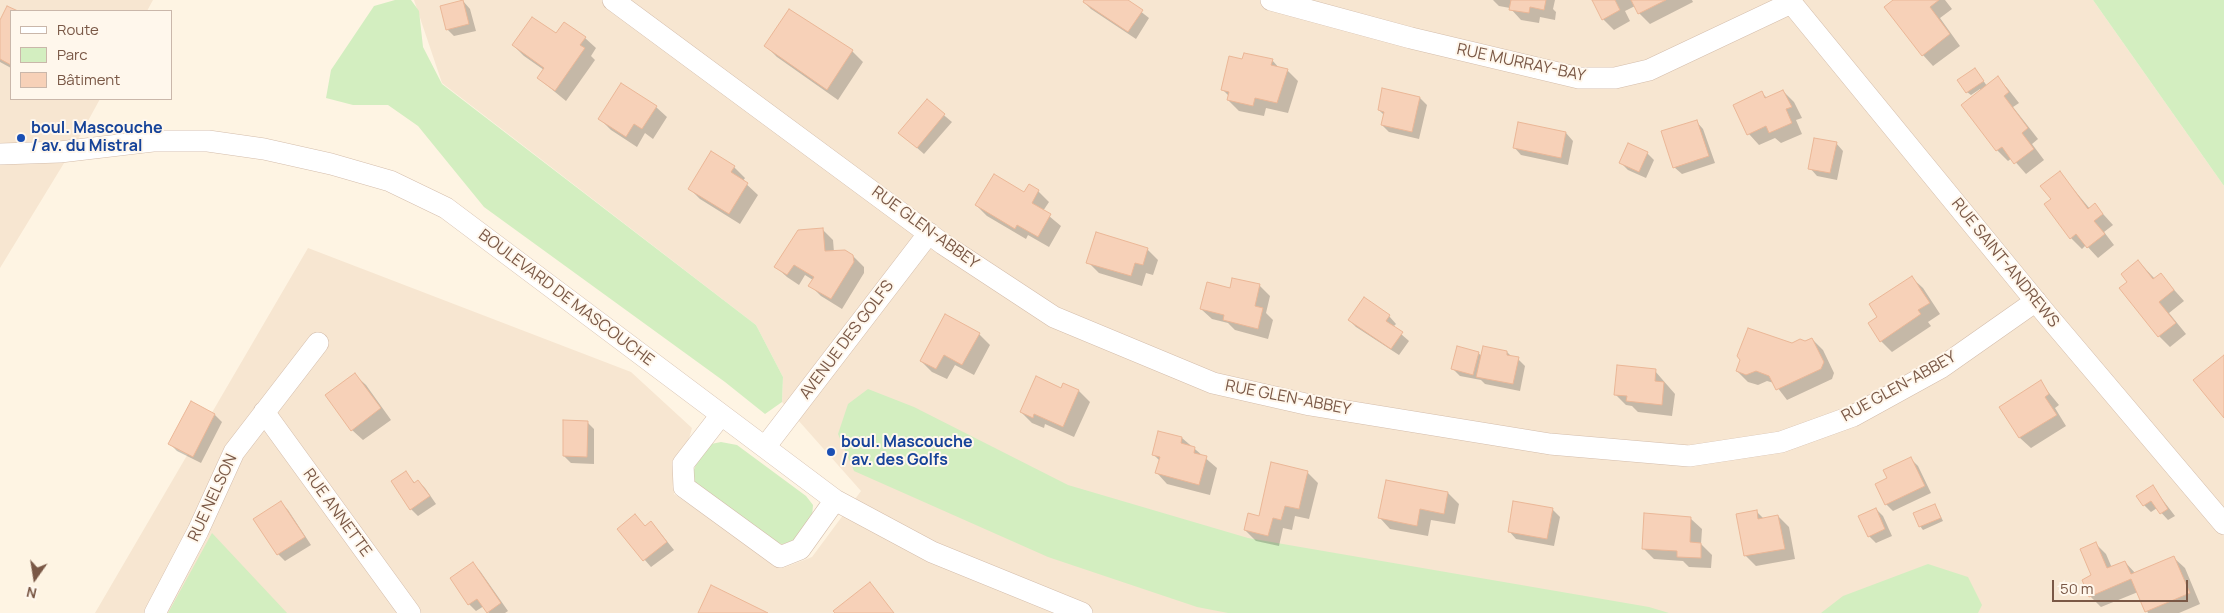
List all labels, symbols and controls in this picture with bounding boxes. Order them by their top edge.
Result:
legend [10,10,172,100]
text: Route [57,19,99,40]
street label: RUE MURRAY-BAY [1455,40,1587,86]
text: Parc [57,44,88,65]
text: Bâtiment [57,69,120,90]
place label: boul. Mascouche / av. du Mistral [31,119,163,157]
marker: boul. Mascouche / av. du Mistral [15,132,27,144]
street label: RUE GLEN-ABBEY [868,183,982,273]
street label: RUE SAINT-ANDREWS [1947,195,2063,331]
street label: BOULEVARD DE MASCOUCHE [475,226,657,370]
street label: AVENUE DES GOLFS [796,277,898,403]
street label: RUE GLEN-ABBEY [1839,348,1959,426]
street label: RUE GLEN-ABBEY [1224,376,1352,420]
place label: boul. Mascouche / av. des Golfs [841,433,973,471]
marker: boul. Mascouche / av. des Golfs [825,446,837,458]
street label: RUE NELSON [184,451,242,545]
street label: RUE ANNETTE [299,465,375,561]
north arrow [10,553,60,603]
scale bar [2054,570,2190,602]
text: 50 m [2060,578,2094,599]
text: N [24,583,39,603]

